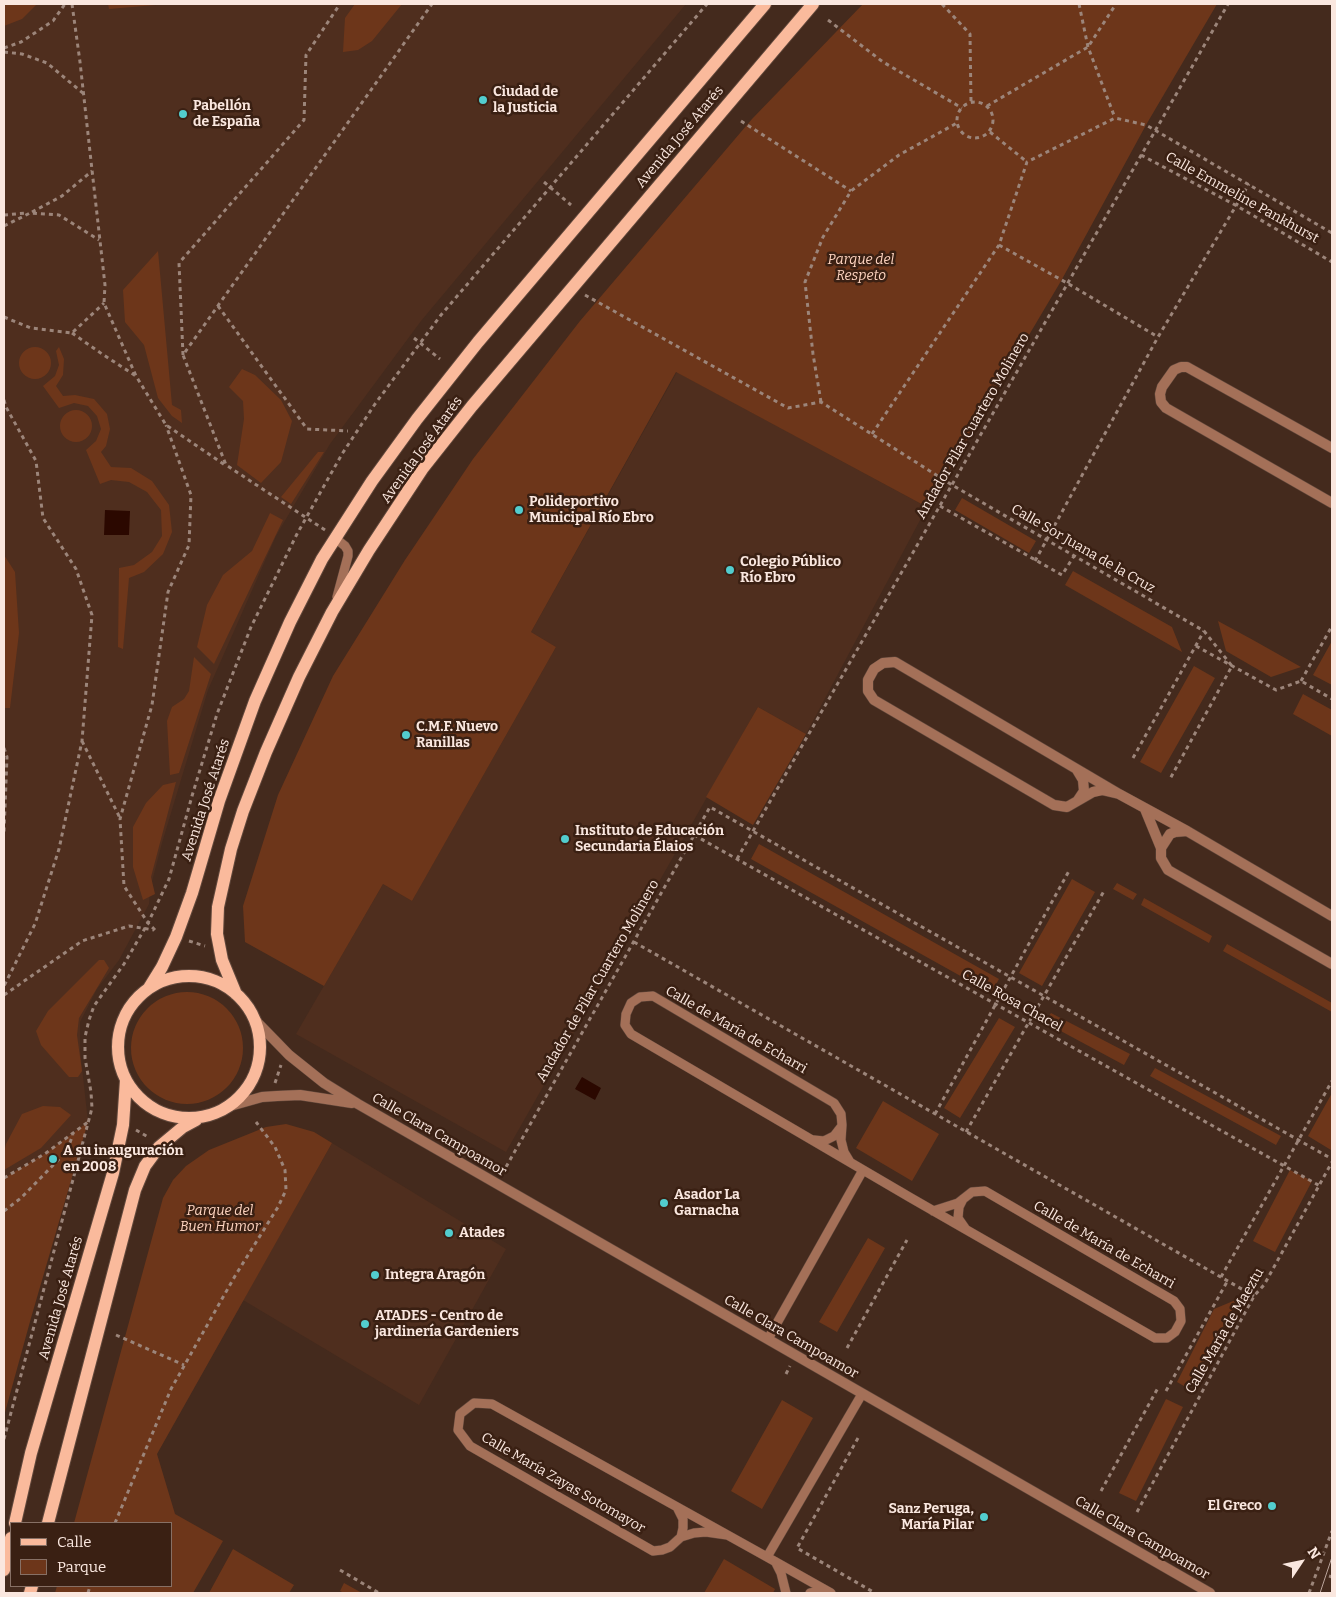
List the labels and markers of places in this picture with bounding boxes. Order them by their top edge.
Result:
place label: Ciudad de la Justicia [493,84,558,116]
marker: Ciudad de la Justicia [477,94,489,106]
place label: Pabellón de España [193,98,260,130]
marker: Pabellón de España [177,108,189,120]
place label: Polideportivo Municipal Río Ebro [529,494,654,526]
marker: Polideportivo Municipal Río Ebro [513,504,525,516]
place label: Colegio Público Río Ebro [740,554,841,586]
marker: Colegio Público Río Ebro [724,564,736,576]
place label: C.M.F. Nuevo Ranillas [416,719,498,752]
marker: C.M.F. Nuevo Ranillas [400,729,412,741]
place label: Instituto de Educación Secundaria Élaios [575,823,724,856]
marker: Instituto de Educación Secundaria Élaios [559,833,571,845]
place label: A su inauguración en 2008 [63,1143,183,1176]
marker: A su inauguración en 2008 [47,1153,59,1165]
place label: Asador La Garnacha [674,1187,740,1220]
marker: Asador La Garnacha [658,1197,670,1209]
place label: Atades [459,1225,505,1241]
marker: Atades [443,1227,455,1239]
place label: Integra Aragón [385,1267,485,1283]
marker: Integra Aragón [369,1269,381,1281]
place label: ATADES - Centro de jardinería Gardeniers [375,1308,519,1340]
marker: ATADES - Centro de jardinería Gardeniers [359,1318,371,1330]
place label: El Greco [1207,1498,1262,1514]
marker: El Greco [1266,1500,1278,1512]
place label: Sanz Peruga, María Pilar [889,1501,974,1534]
marker: Sanz Peruga, María Pilar [978,1511,990,1523]

